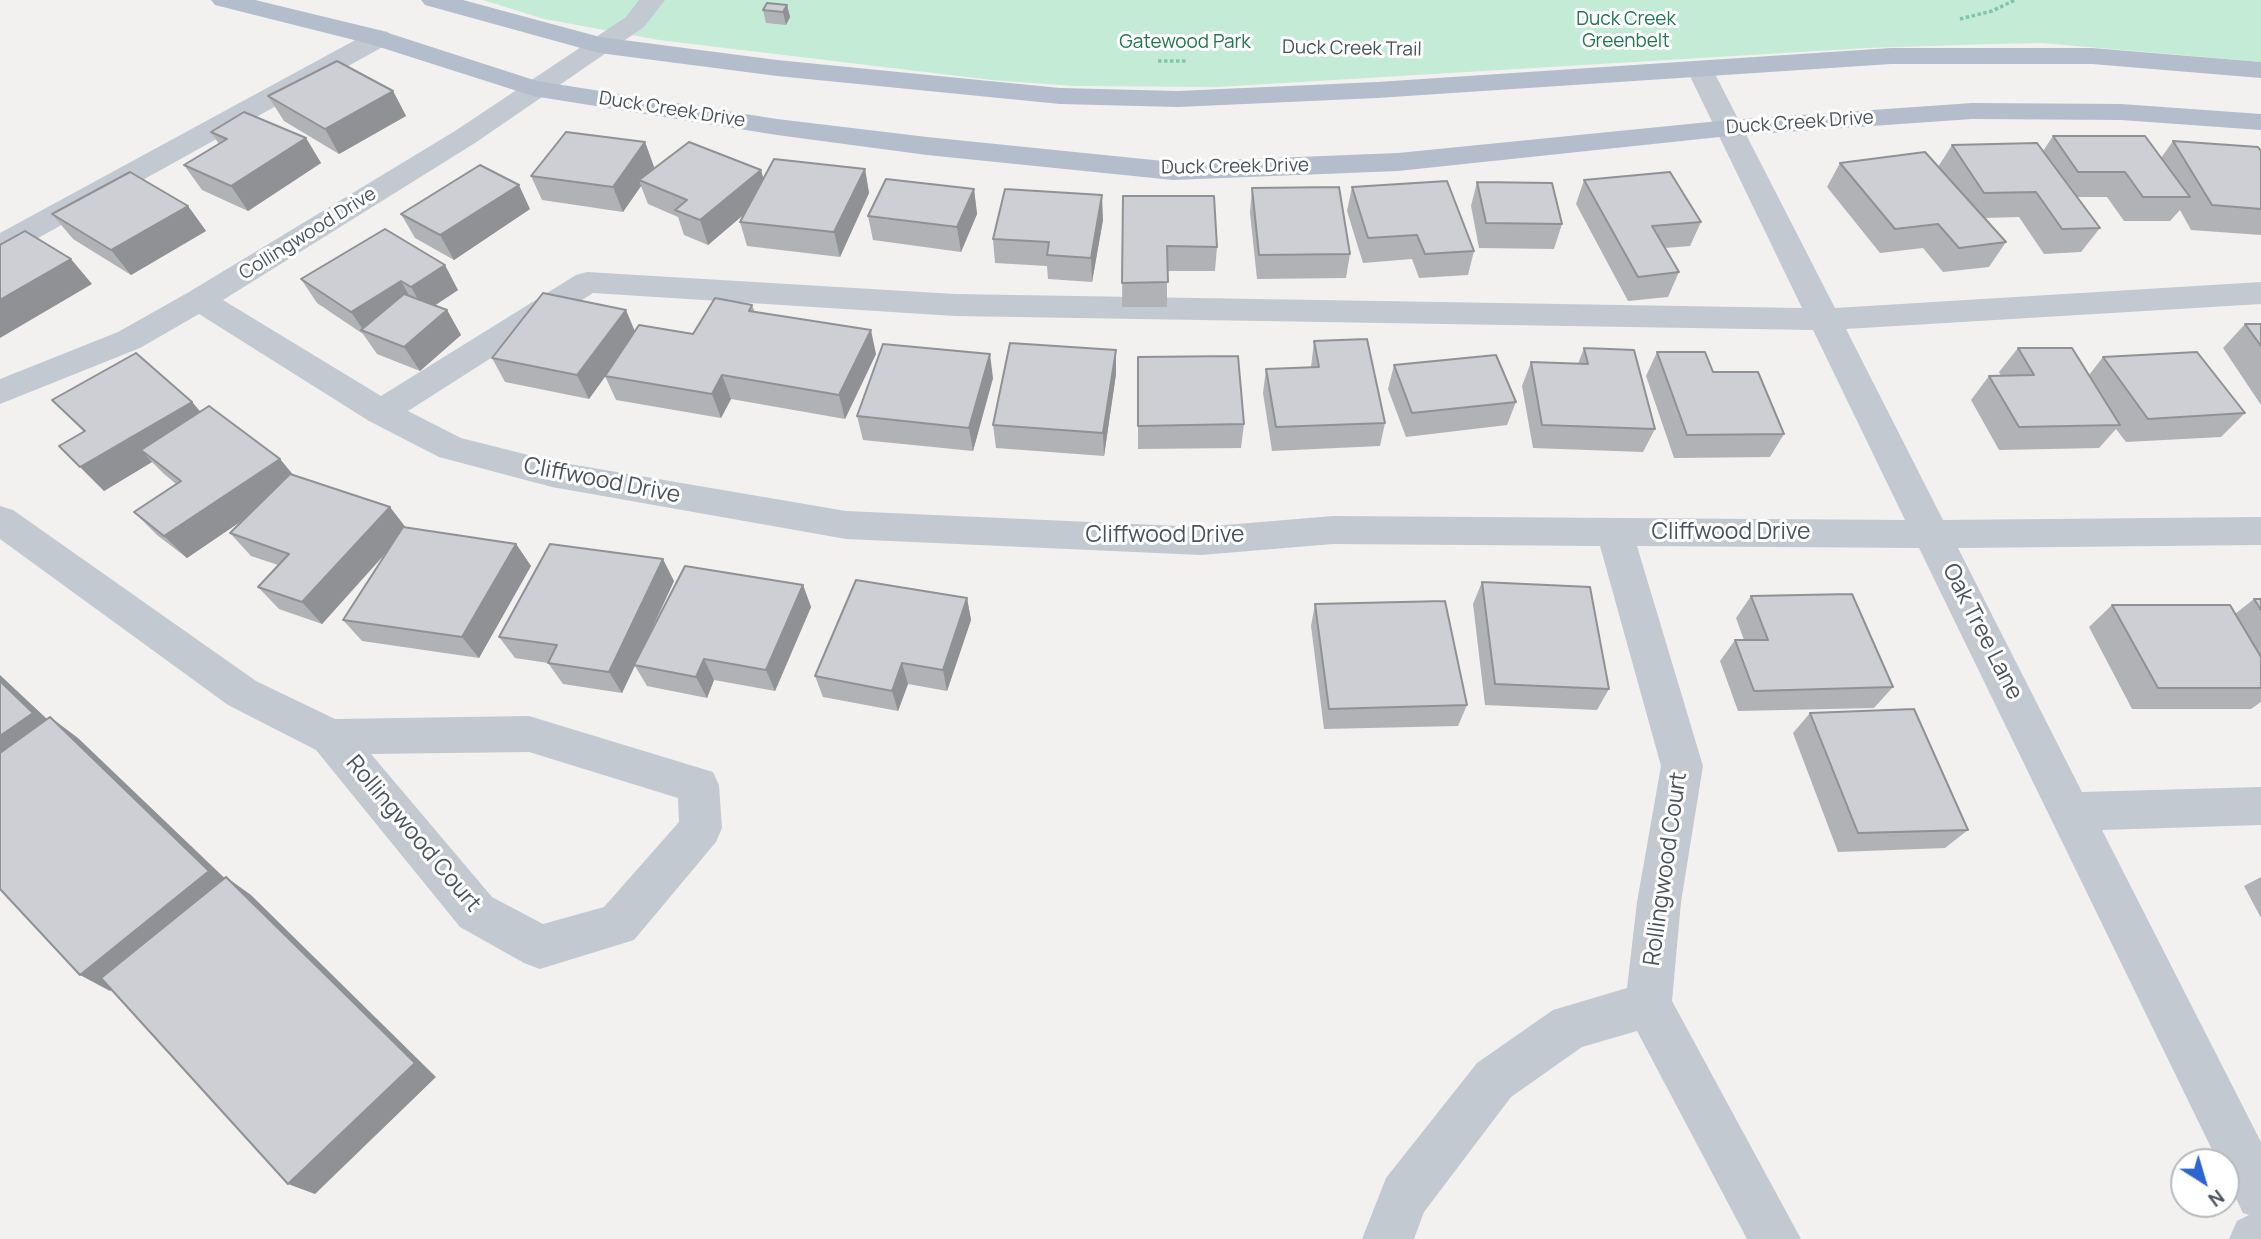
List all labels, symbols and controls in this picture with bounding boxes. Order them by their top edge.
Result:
park label: Duck Creek Greenbelt [1576,9,1676,53]
park label: Gatewood Park [1119,32,1251,54]
street label: Duck Creek Trail [1282,36,1422,62]
street label: Duck Creek Drive [597,87,747,133]
street label: Duck Creek Drive [1725,106,1875,140]
street label: Duck Creek Drive [1161,154,1309,180]
street label: Collingwood Drive [235,183,381,285]
street label: Cliffwood Drive [521,452,683,510]
street label: Cliffwood Drive [1652,519,1810,547]
street label: Cliffwood Drive [1086,522,1244,550]
street label: Oak Tree Lane [1936,559,2028,705]
street label: Rollingwood Court [340,750,486,918]
street label: Rollingwood Court [1639,770,1693,968]
north arrow [2170,1148,2240,1218]
text: N [2203,1184,2230,1213]

